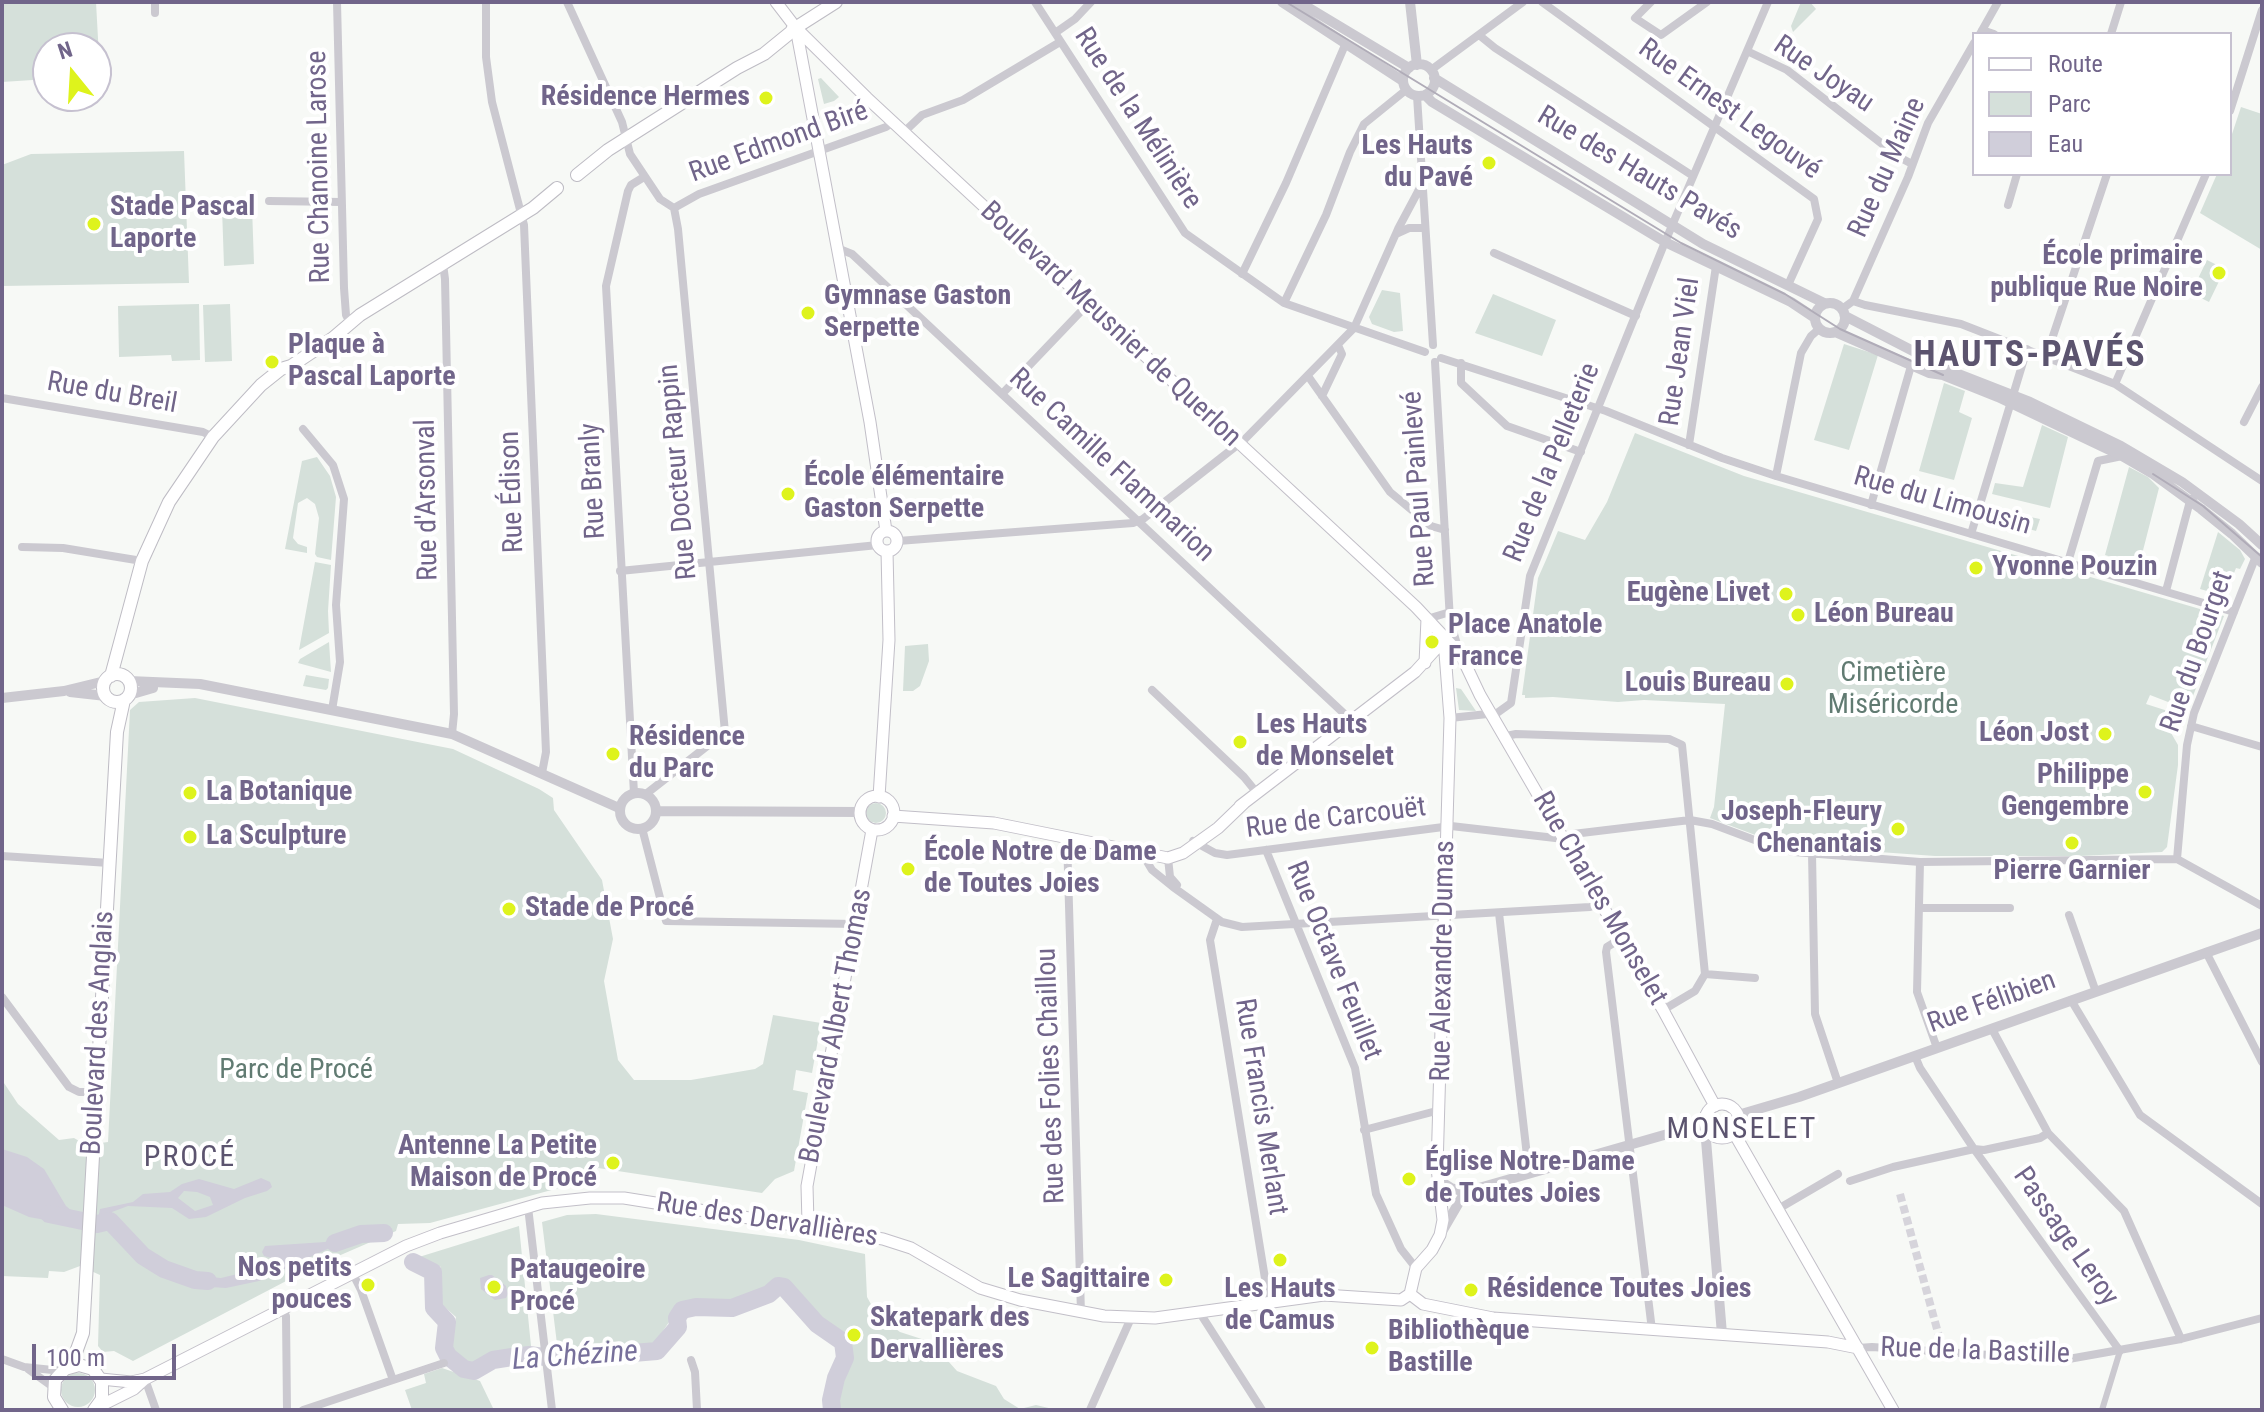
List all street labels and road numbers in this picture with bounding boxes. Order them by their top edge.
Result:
street label: Rue de la Mélinière [1066,22,1208,216]
street label: Rue Joyau [1766,29,1880,121]
street label: Rue Ernest Legouvé [1631,33,1827,187]
street label: Rue Chanoine Larose [301,50,339,284]
street label: Rue du Maine [1842,93,1934,243]
street label: Rue Edmond Biré [685,95,873,191]
street label: Rue des Hauts Pavés [1531,100,1747,248]
street label: Boulevard Meusnier de Querlon [973,195,1247,455]
street label: Rue Jean Viel [1654,276,1708,428]
street label: Rue de la Pelleterie [1498,359,1608,567]
street label: Rue Camille Flammarion [1001,362,1221,570]
street label: Rue Docteur Rappin [653,363,705,581]
street label: Rue du Breil [44,366,180,422]
street label: Rue Paul Painlevé [1396,390,1444,588]
street label: Rue d'Arsonval [410,419,446,581]
street label: Rue Branly [574,422,614,540]
street label: Rue Édison [494,430,532,554]
street label: Rue du Limousin [1849,461,2035,543]
street label: Rue du Bourget [2155,567,2241,737]
street label: Rue Charles Monselet [1524,786,1674,1012]
street label: Rue de Carcouët [1244,791,1428,847]
street label: Rue Alexandre Dumas [1425,840,1463,1082]
street label: Rue Octave Feuillet [1278,857,1388,1065]
street label: Boulevard Albert Thomas [794,886,880,1166]
street label: Boulevard des Anglais [76,910,122,1156]
street label: Rue des Folies Chaillou [1031,947,1073,1205]
street label: Rue Félibien [1923,964,2061,1042]
street label: Rue Francis Merlant [1226,996,1294,1218]
street label: Passage Leroy [2005,1161,2125,1313]
street label: Rue des Dervallières [654,1187,880,1255]
street label: Rue de la Bastille [1880,1332,2070,1372]

